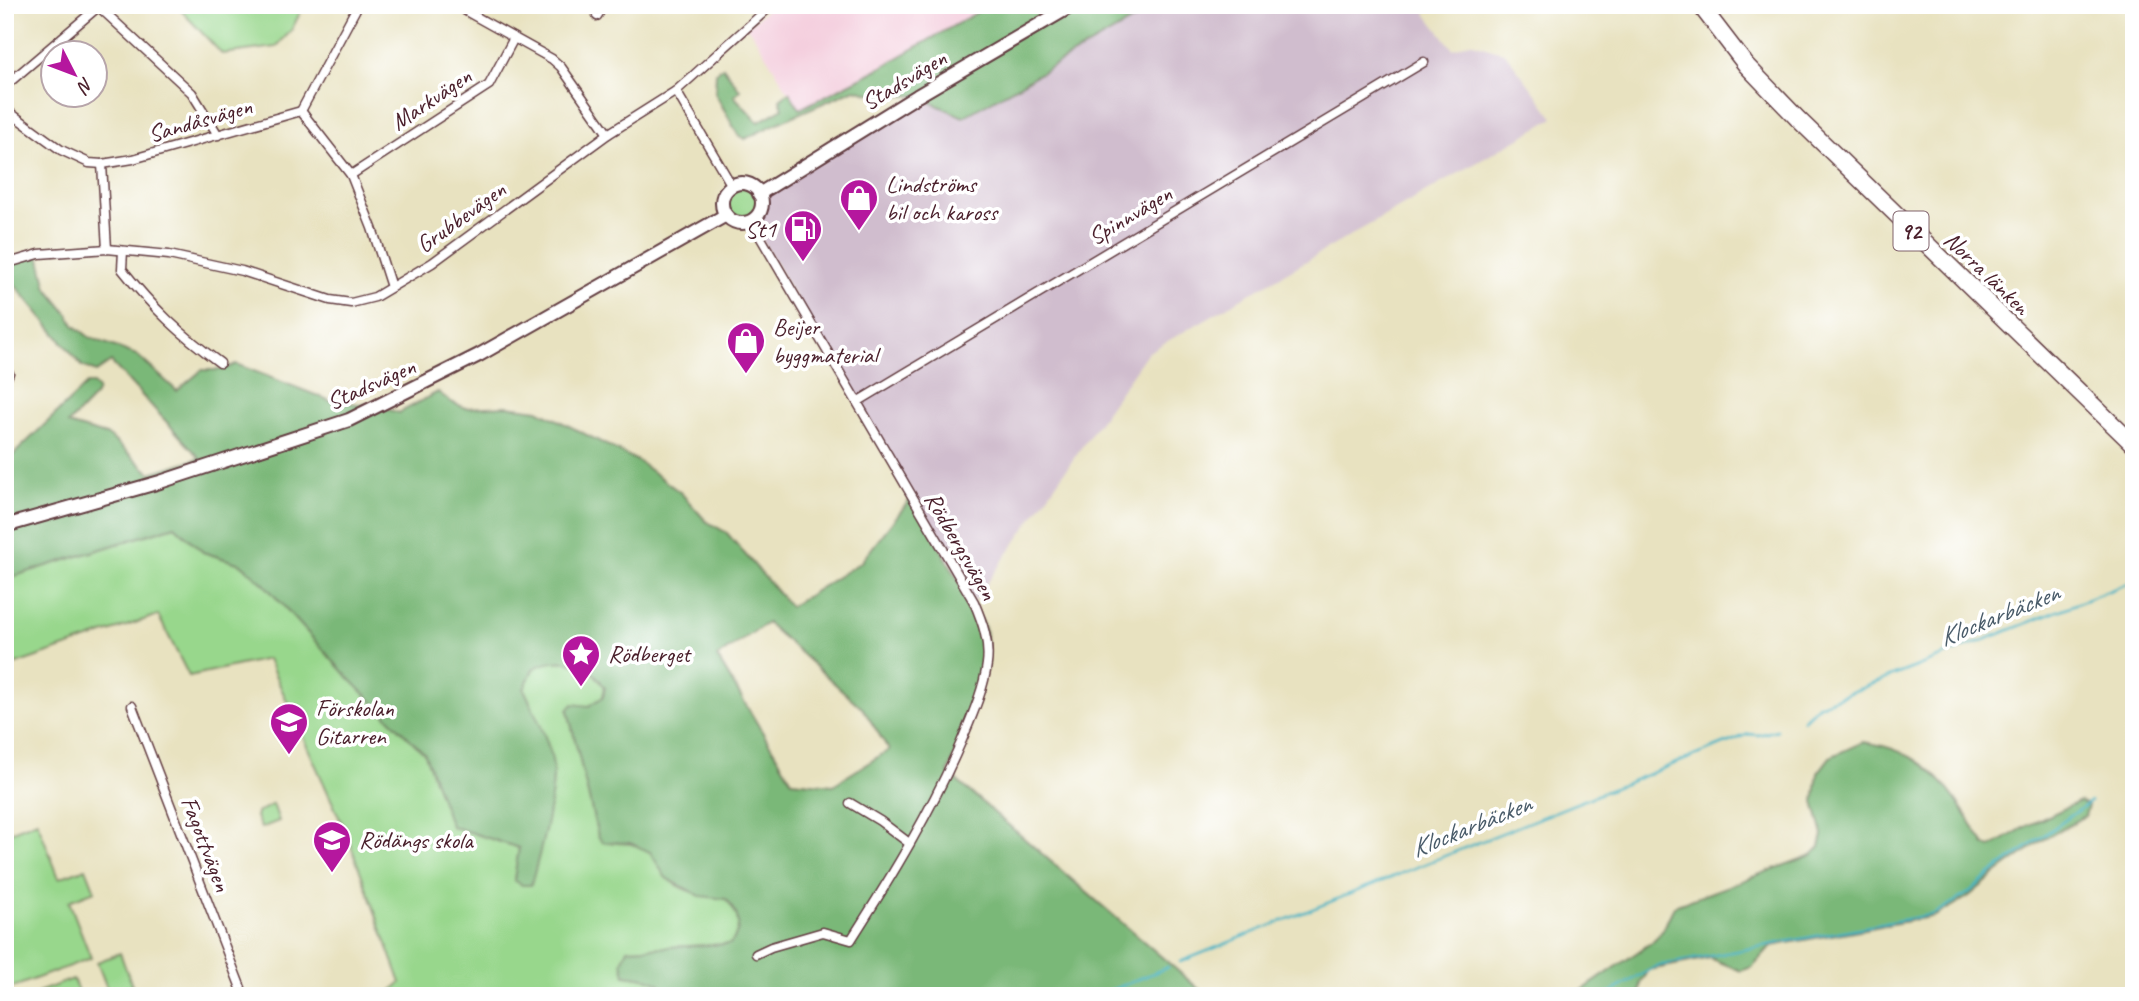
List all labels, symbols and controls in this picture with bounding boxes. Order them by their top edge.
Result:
north arrow [38,38,108,108]
street label: Stadsvägen [856,43,952,117]
street label: Markvägen [385,61,477,137]
text: N [71,72,99,100]
street label: Sandåsvägen [145,91,255,149]
place label: Lindströms bil och kaross [886,169,999,227]
street label: Grubbevägen [410,174,512,260]
shop icon: Lindströms bil och kaross [838,177,880,232]
street label: Spinnvägen [1083,178,1177,252]
fuel station icon: St1 [782,208,824,263]
road number: 92 [1894,212,1928,250]
place label: St1 [745,214,777,244]
street label: Norra länken [1938,225,2037,322]
place label: Beijer byggmaterial [773,312,881,370]
shop icon: Beijer byggmaterial [725,320,767,375]
street label: Stadsvägen [322,351,420,417]
street label: Rödbergsvägen [918,487,1004,606]
water label: Klockarbäcken [1934,575,2066,654]
place icon: Rödberget [560,633,602,688]
place label: Rödberget [608,639,692,669]
place label: Förskolan Gitarren [316,693,394,751]
school or university icon: Förskolan Gitarren [268,701,310,756]
water label: Klockarbäcken [1406,786,1538,865]
street label: Fagottvägen [174,792,238,896]
school or university icon: Rödängs skola [311,819,353,874]
place label: Rödängs skola [359,825,474,855]

